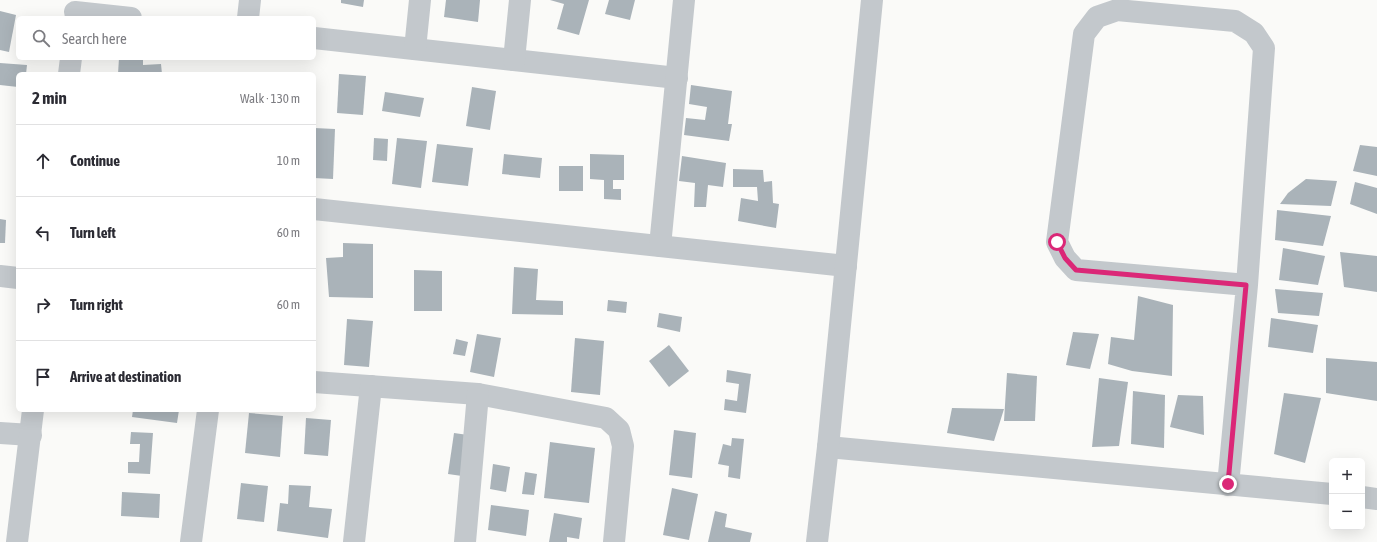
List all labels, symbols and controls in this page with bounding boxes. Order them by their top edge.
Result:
search box [16,16,316,60]
icon: search [30,27,52,49]
text: Search here [62,30,127,47]
text: 2 min [32,88,67,108]
text: Walk · 130 m [240,91,300,106]
icon: ahead [32,150,54,172]
text: Continue [70,152,120,169]
text: 10 m [277,153,300,168]
icon: left [32,222,54,244]
text: Turn left [70,224,116,241]
text: 60 m [277,225,300,240]
route start [1048,233,1066,251]
icon: right [32,294,54,316]
text: Turn right [70,296,123,313]
text: 60 m [277,297,300,312]
icon: arrive [32,366,54,388]
text: Arrive at destination [70,368,181,385]
map controls [1329,458,1365,530]
button: + [1329,458,1365,494]
route end [1219,475,1237,493]
button: − [1329,494,1365,530]

